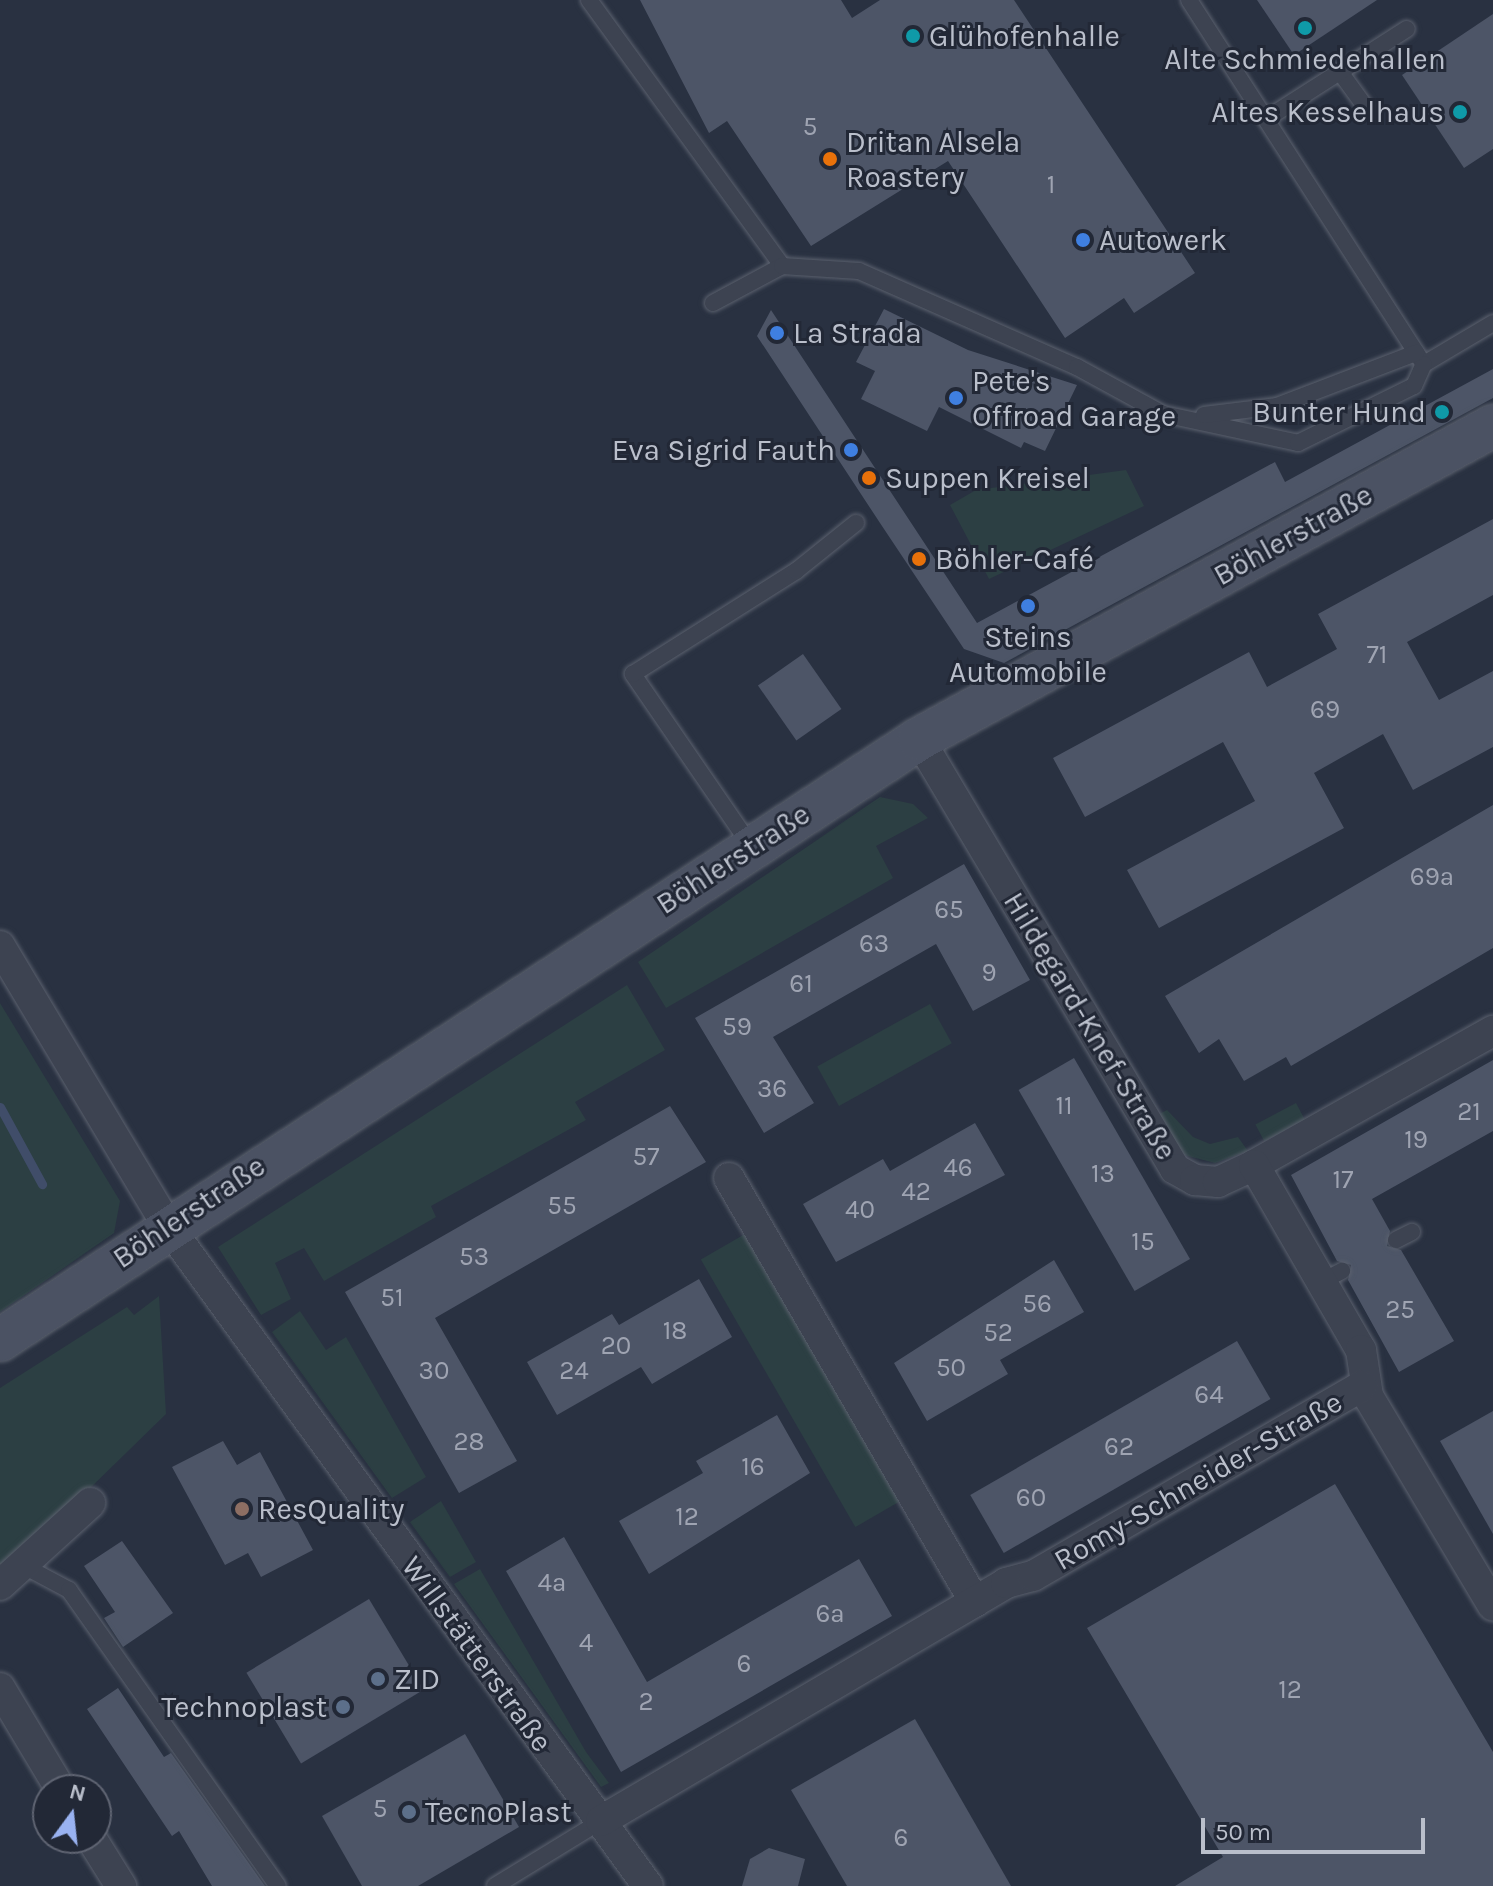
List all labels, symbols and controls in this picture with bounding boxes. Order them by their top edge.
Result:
place label: Glühofenhalle [929,18,1120,54]
marker: Alte Schmiedehallen [1296,19,1314,37]
marker: Glühofenhalle [904,27,922,45]
place label: Alte Schmiedehallen [1164,41,1446,77]
place label: Altes Kesselhaus [1211,94,1444,130]
marker: Altes Kesselhaus [1451,103,1469,121]
house number: 5 [803,111,817,143]
place label: Dritan Alsela Roastery [846,124,1020,194]
marker: Dritan Alsela Roastery [821,150,839,168]
house number: 1 [1047,169,1055,201]
place label: Autowerk [1099,222,1227,258]
marker: Autowerk [1074,231,1092,249]
place label: La Strada [793,315,922,351]
marker: La Strada [768,324,786,342]
place label: Pete's Offroad Garage [972,363,1176,434]
marker: Pete's Offroad Garage [947,389,965,407]
place label: Bunter Hund [1252,394,1426,430]
marker: Bunter Hund [1433,403,1451,421]
place label: Eva Sigrid Fauth [612,432,835,468]
marker: Eva Sigrid Fauth [842,441,860,459]
place label: Suppen Kreisel [885,460,1090,496]
marker: Suppen Kreisel [860,469,878,487]
street label: Böhlerstraße [1207,477,1379,593]
place label: Böhler-Café [935,541,1094,577]
marker: Böhler-Café [910,550,928,568]
marker: Steins Automobile [1019,597,1037,615]
place label: Steins Automobile [949,619,1107,690]
house number: 71 [1367,639,1387,671]
house number: 69 [1310,694,1340,726]
street label: Böhlerstraße [649,796,817,922]
house number: 69a [1410,861,1454,893]
street label: Hildegard-Knef-Straße [996,886,1184,1166]
house number: 65 [934,894,964,926]
house number: 63 [859,928,889,960]
house number: 9 [981,957,997,989]
house number: 61 [789,968,813,1000]
house number: 59 [722,1011,752,1043]
house number: 36 [757,1073,787,1105]
house number: 11 [1055,1090,1073,1122]
house number: 21 [1457,1096,1481,1128]
house number: 19 [1404,1124,1428,1156]
house number: 57 [633,1141,659,1173]
street label: Böhlerstraße [106,1148,272,1276]
house number: 46 [943,1152,973,1184]
house number: 13 [1091,1158,1115,1190]
house number: 17 [1333,1164,1353,1196]
house number: 42 [901,1176,931,1208]
house number: 55 [547,1190,577,1222]
house number: 40 [845,1194,875,1226]
house number: 15 [1131,1226,1155,1258]
house number: 53 [459,1241,489,1273]
house number: 51 [380,1282,404,1314]
house number: 56 [1022,1288,1052,1320]
house number: 25 [1385,1294,1415,1326]
house number: 18 [663,1315,687,1347]
house number: 52 [983,1317,1013,1349]
house number: 20 [601,1330,631,1362]
house number: 50 [936,1352,966,1384]
house number: 30 [419,1355,449,1387]
house number: 24 [559,1355,589,1387]
house number: 64 [1194,1379,1224,1411]
street label: Romy-Schneider-Straße [1048,1384,1348,1578]
house number: 28 [453,1426,485,1458]
house number: 62 [1104,1431,1134,1463]
house number: 16 [741,1451,765,1483]
house number: 60 [1016,1482,1046,1514]
place label: ResQuality [258,1491,404,1527]
marker: ResQuality [233,1500,251,1518]
house number: 12 [675,1501,699,1533]
street label: Willstätterstraße [394,1549,560,1759]
house number: 4a [538,1567,566,1599]
house number: 6a [815,1598,845,1630]
house number: 4 [579,1627,593,1659]
house number: 6 [737,1648,751,1680]
place label: ZID [394,1661,440,1697]
marker: ZID [369,1670,387,1688]
house number: 12 [1278,1674,1302,1706]
house number: 2 [638,1686,654,1718]
place label: Technoplast [161,1689,327,1725]
marker: Technoplast [334,1698,352,1716]
north arrow [32,1774,112,1854]
text: N [67,1778,89,1807]
house number: 5 [373,1793,387,1825]
place label: TecnoPlast [425,1794,572,1830]
scale bar [1205,1802,1429,1852]
marker: TecnoPlast [400,1803,418,1821]
text: 50 m [1215,1818,1271,1846]
house number: 6 [894,1822,908,1854]

